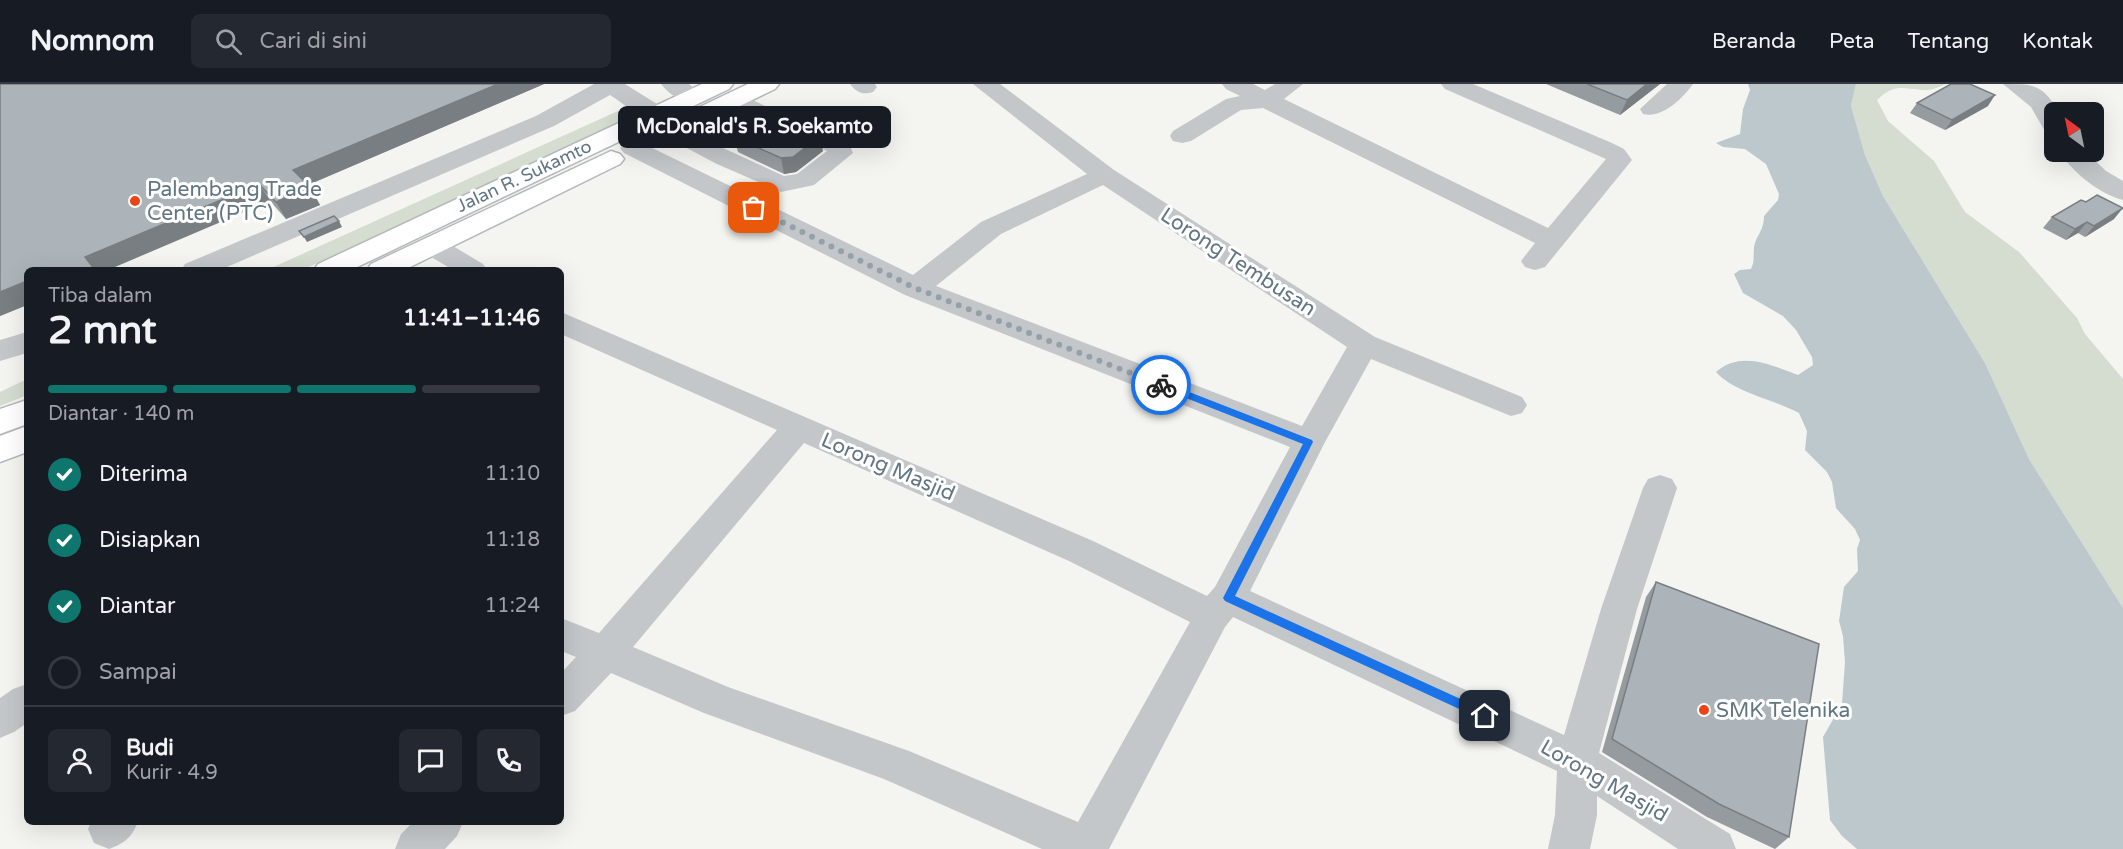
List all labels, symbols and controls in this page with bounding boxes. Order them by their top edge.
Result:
search box [191,14,611,68]
text: Nomnom [30,24,155,58]
icon: search [212,25,245,58]
text: Cari di sini [260,28,367,54]
text: Beranda [1712,29,1796,54]
text: Peta [1829,29,1875,54]
text: Tentang [1908,29,1989,54]
text: Kontak [2022,29,2093,54]
north arrow [2044,102,2104,162]
map controls [2044,102,2104,162]
callout: McDonald's R. Soekamto [618,106,891,148]
text: McDonald's R. Soekamto [636,115,873,139]
street label: Jalan R. Sukamto [453,135,595,217]
place label: Palembang Trade Center (PTC) [147,177,322,226]
pin [728,182,779,233]
icon: bag [737,191,770,224]
marker: Palembang Trade Center (PTC) [128,194,142,208]
street label: Lorong Tembusan [1156,202,1320,322]
text: Tiba dalam [48,284,152,308]
text: 11:41–11:46 [403,305,540,331]
text: 2 mnt [48,307,157,354]
courier [1131,355,1191,415]
icon: bike [1145,369,1178,402]
text: Diantar · 140 m [48,402,194,426]
street label: Lorong Masjid [817,428,959,506]
icon: check [48,458,81,491]
text: Diterima [99,461,188,487]
text: 11:10 [485,462,540,486]
icon: check [48,524,81,557]
text: Disiapkan [99,527,201,553]
text: 11:18 [485,528,540,552]
icon: check [48,590,81,623]
text: Diantar [99,593,175,619]
text: 11:24 [485,594,540,618]
text: Sampai [99,659,177,685]
pin [1459,690,1510,741]
place label: SMK Telenika [1716,698,1850,723]
icon: home [1468,699,1501,732]
marker: SMK Telenika [1697,703,1711,717]
button: person [48,729,111,792]
button: chat [399,729,462,792]
button: phone [477,729,540,792]
street label: Lorong Masjid [1536,734,1672,828]
text: Budi [126,735,174,761]
text: Kurir · 4.9 [126,761,218,785]

